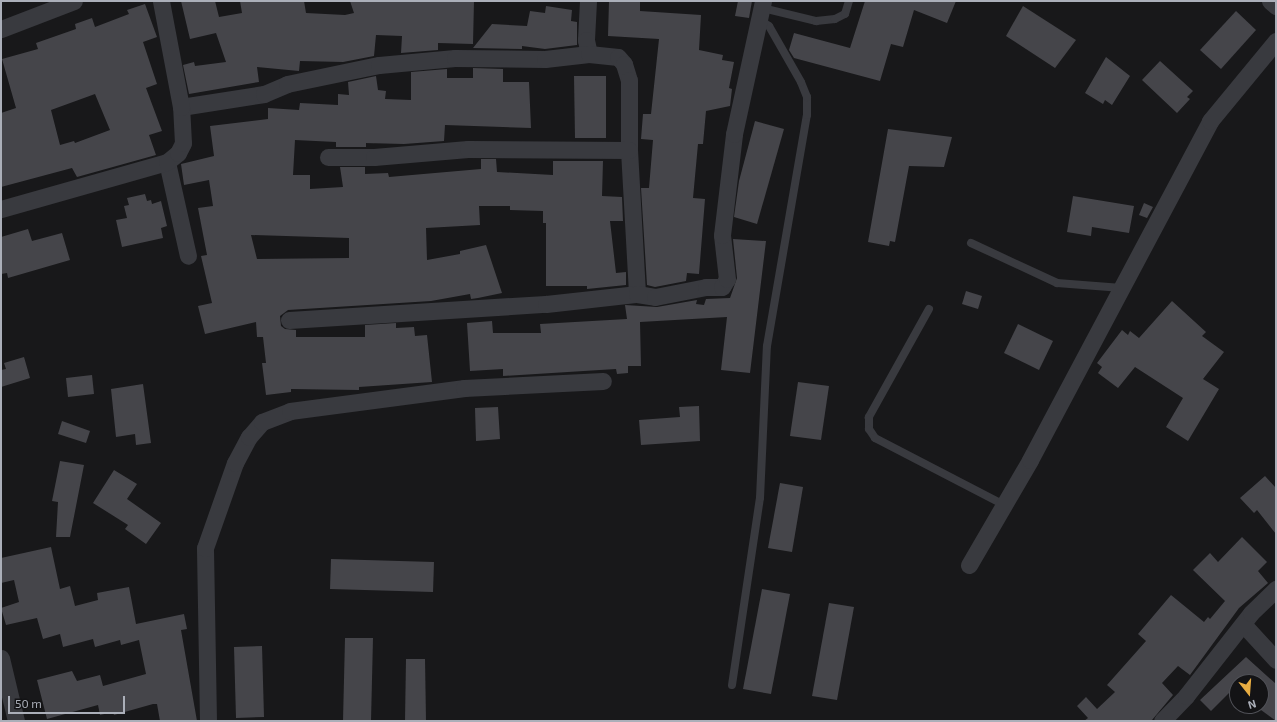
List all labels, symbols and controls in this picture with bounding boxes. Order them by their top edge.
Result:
north arrow [1229,674,1269,714]
scale bar [10,688,127,714]
text: 50 m [15,696,42,710]
text: N [1247,698,1258,712]

